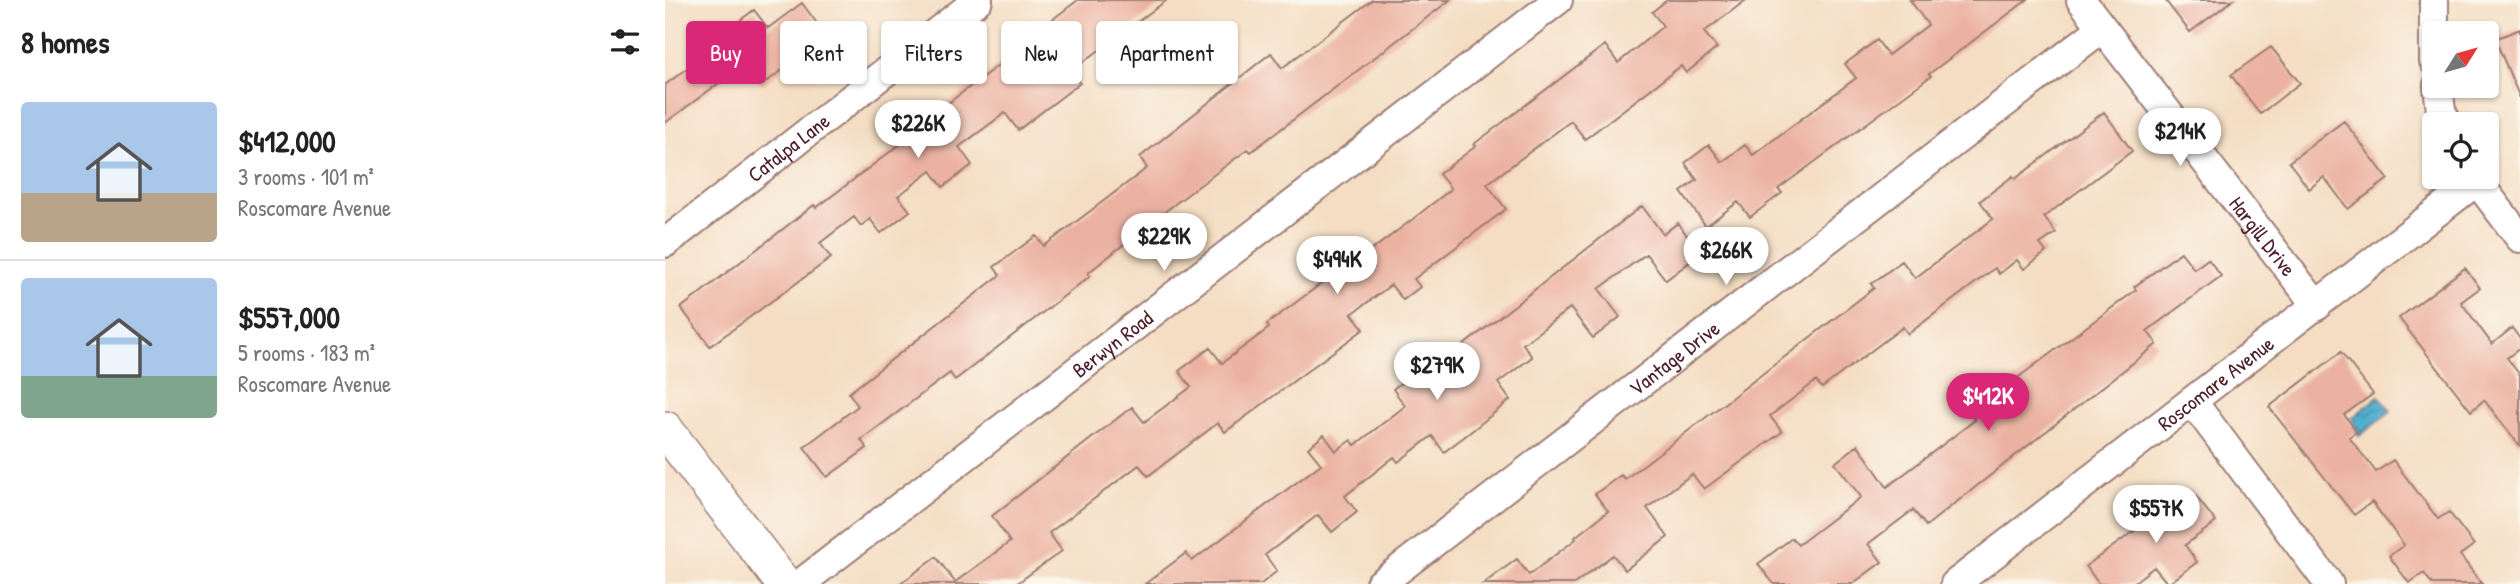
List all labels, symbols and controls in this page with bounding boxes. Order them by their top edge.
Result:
chip: Buy [686,21,766,84]
chip: Rent [780,21,867,84]
chip: Filters [881,21,987,84]
chip: New [1001,21,1082,84]
chip: Apartment [1096,21,1238,84]
north arrow [2422,21,2499,98]
map controls [2422,21,2499,189]
text: 8 homes [21,22,109,62]
icon: filters [606,23,644,61]
pin: $226K [869,100,967,160]
street label: Catalpa Lane [741,106,835,188]
text: $226K [891,107,945,138]
pin: $214K [2131,108,2229,168]
button: locate [2422,112,2499,189]
text: $214K [2154,115,2206,146]
text: $412,000 [238,121,336,161]
icon: home [77,130,161,214]
text: 3 rooms · 101 m² [238,161,374,192]
street label: Hargill Drive [2223,190,2303,282]
text: Roscomare Avenue [238,192,391,223]
pin: $229K [1115,214,1213,273]
text: $229K [1137,220,1191,251]
pin: $266K [1677,228,1775,287]
text: $266K [1700,234,1752,265]
pin: $494K [1288,236,1386,296]
text: $494K [1312,243,1362,274]
text: $557,000 [238,297,340,337]
street label: Berwyn Road [1066,303,1158,384]
icon: home [77,306,161,390]
street label: Vantage Drive [1623,313,1725,402]
street label: Roscomare Avenue [2151,329,2280,437]
text: 5 rooms · 183 m² [238,337,375,368]
pin: $279K [1388,342,1486,402]
text: $279K [1410,349,1464,380]
text: Roscomare Avenue [238,368,391,399]
pin: $412K [1939,374,2037,433]
text: $412K [1962,380,2014,411]
pin: $557K [2107,486,2205,545]
text: $557K [2129,492,2183,523]

